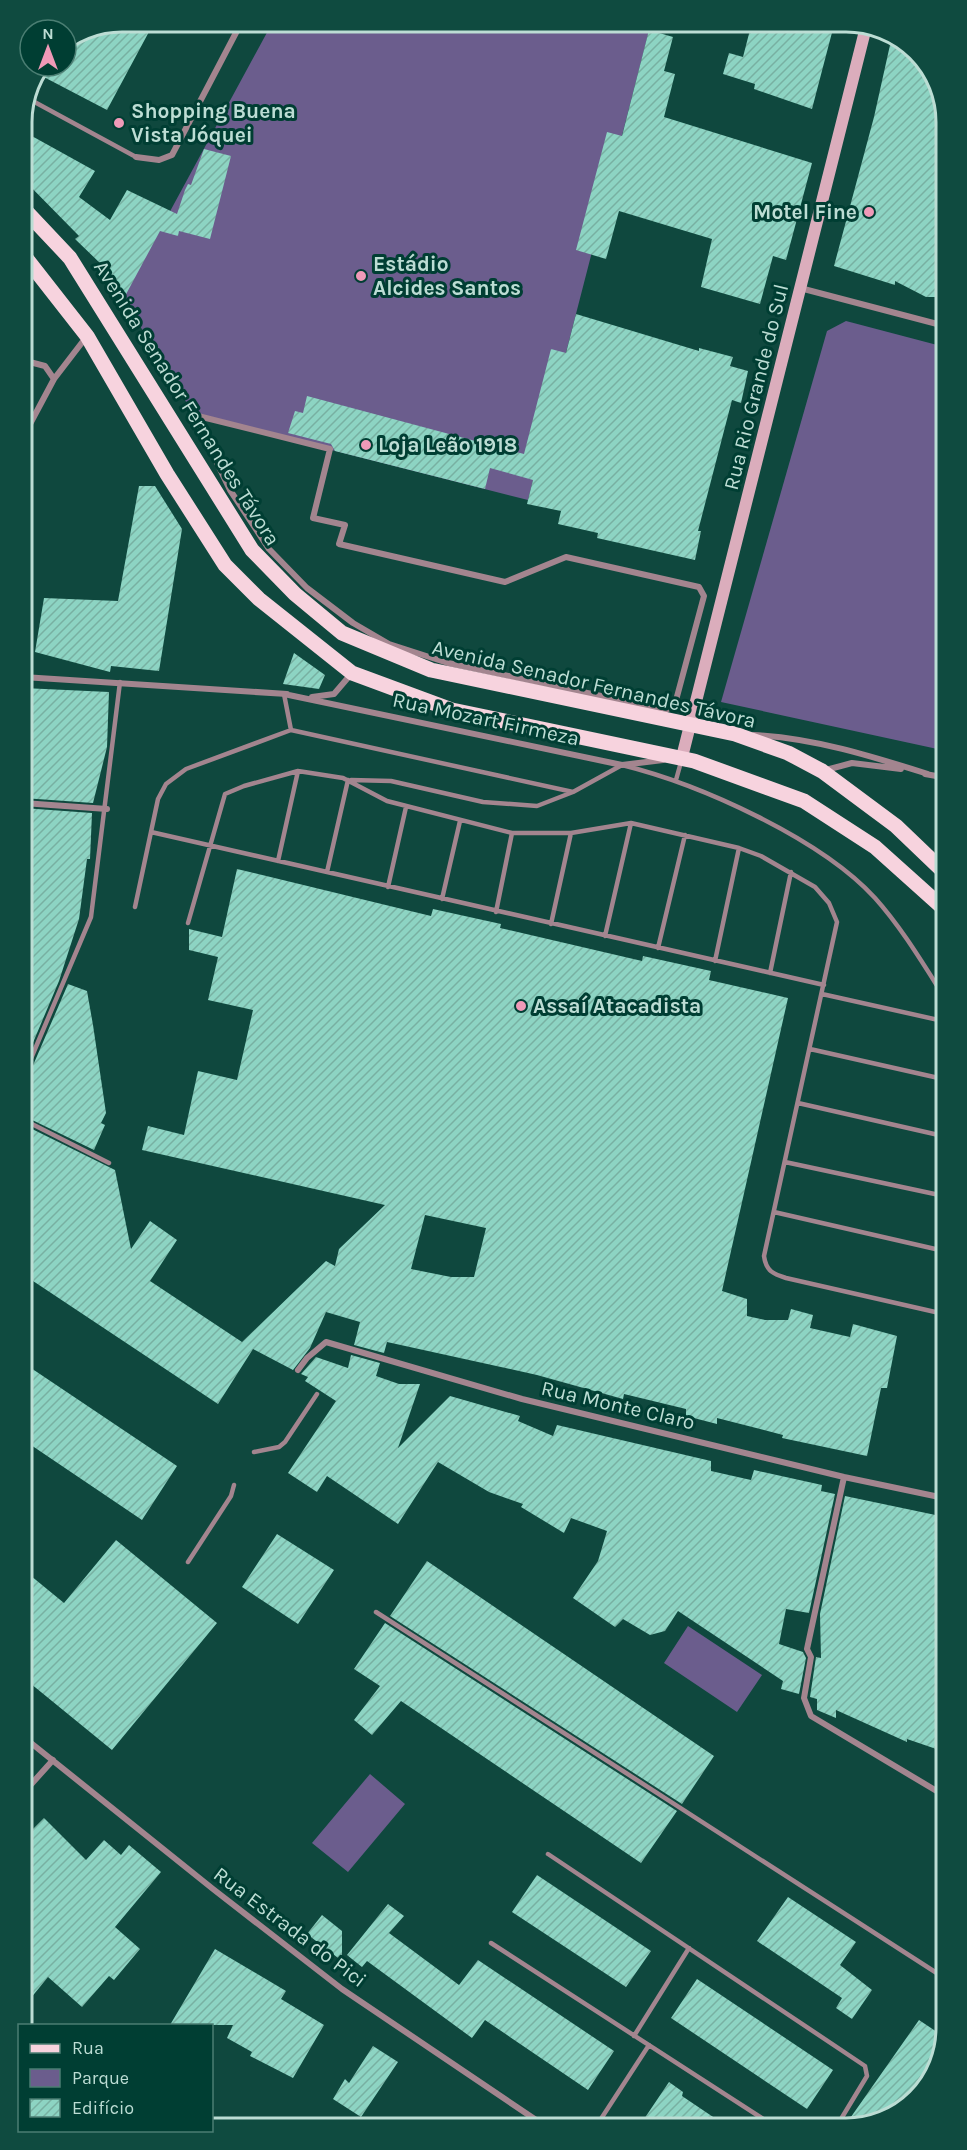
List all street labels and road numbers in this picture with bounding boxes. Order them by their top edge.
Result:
street label: Avenida Senador Fernandes Távora [89,256,285,550]
street label: Rua Rio Grande do Sul [719,281,793,493]
street label: Avenida Senador Fernandes Távora [430,635,758,733]
street label: Rua Mozart Firmeza [390,687,582,751]
street label: Rua Monte Claro [539,1376,697,1434]
street label: Rua Estrada do Pici [209,1862,371,1992]

